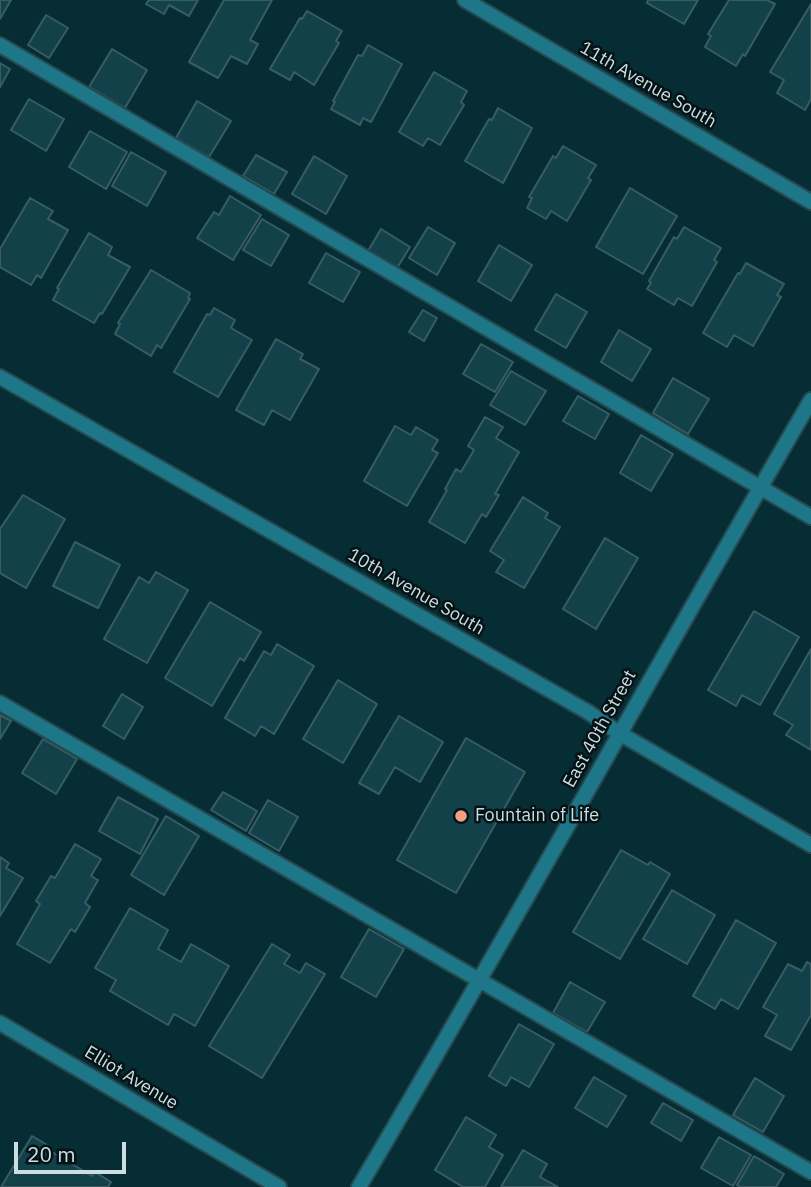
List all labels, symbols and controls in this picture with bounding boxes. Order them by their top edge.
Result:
street label: 11th Avenue South [576,37,720,133]
street label: 10th Avenue South [344,544,488,640]
street label: East 40th Street [559,666,641,792]
place label: Fountain of Life [475,805,599,827]
marker: Fountain of Life [453,808,469,824]
street label: Elliot Avenue [80,1042,182,1114]
scale bar [18,1128,130,1172]
text: 20 m [27,1140,76,1168]

